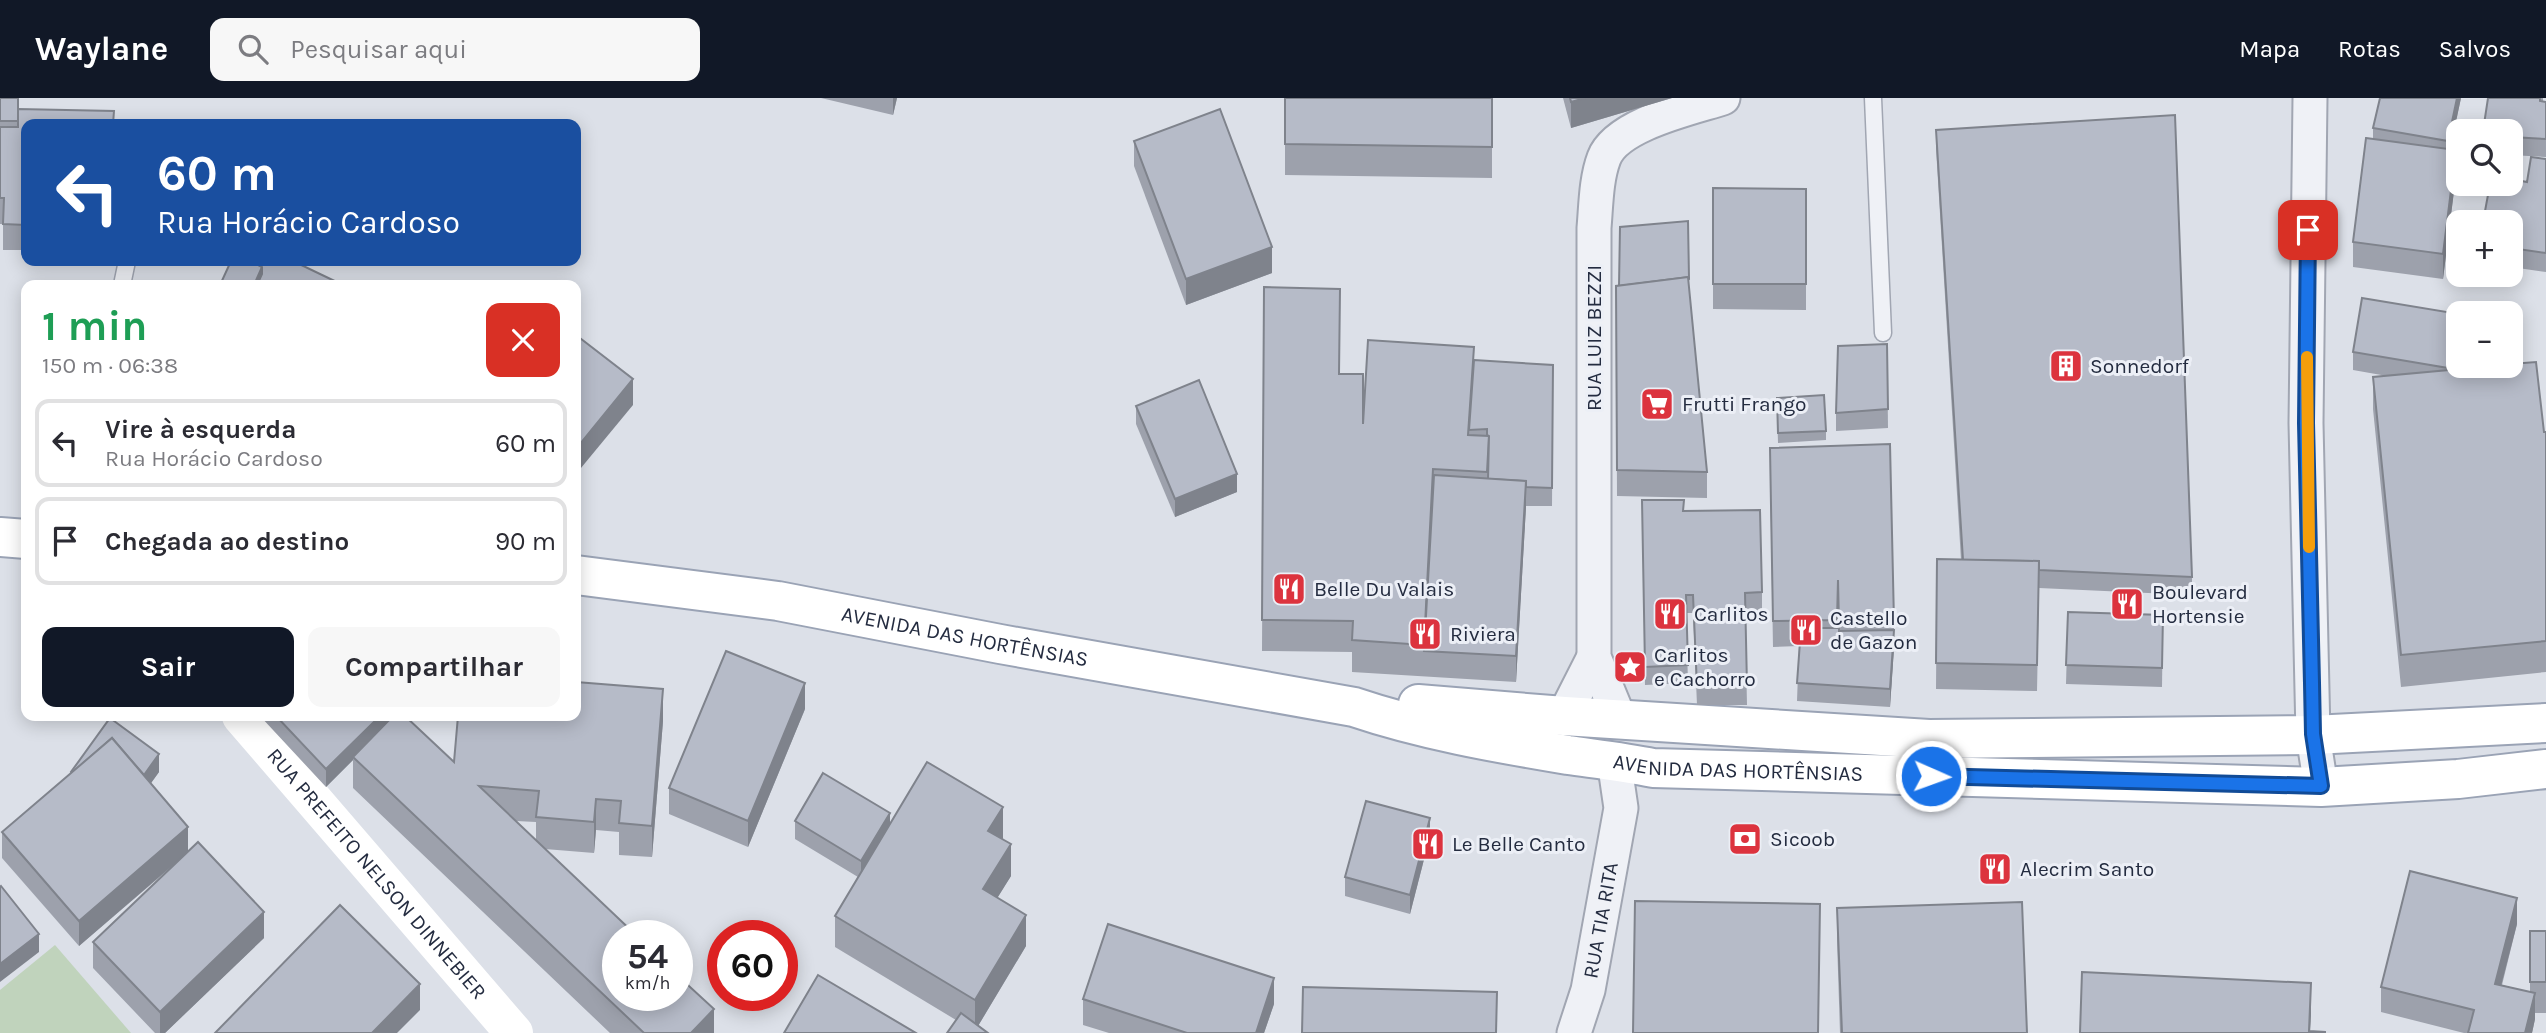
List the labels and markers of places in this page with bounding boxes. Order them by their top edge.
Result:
pin [2278,200,2338,260]
building icon: Sonnedorf [2047,347,2085,385]
place label: Sonnedorf [2090,354,2190,378]
supermarket icon: Frutti Frango [1638,385,1676,423]
place label: Frutti Frango [1682,392,1807,416]
restaurant icon: Belle Du Valais [1270,570,1308,608]
place label: Belle Du Valais [1314,577,1454,601]
place label: Boulevard Hortensie [2152,580,2248,628]
restaurant icon: Boulevard Hortensie [2108,585,2146,623]
restaurant icon: Carlitos [1651,595,1689,633]
place label: Carlitos [1694,602,1769,626]
place label: Castello de Gazon [1830,606,1917,654]
restaurant icon: Castello de Gazon [1787,611,1825,649]
restaurant icon: Riviera [1406,615,1444,653]
place label: Riviera [1450,622,1516,646]
place label: Carlitos e Cachorro [1654,643,1756,691]
place icon: Carlitos e Cachorro [1611,648,1649,686]
bank icon: Sicoob [1726,820,1764,858]
restaurant icon: Le Belle Canto [1409,825,1447,863]
place label: Sicoob [1770,827,1835,851]
place label: Le Belle Canto [1452,832,1585,856]
restaurant icon: Alecrim Santo [1976,850,2014,888]
place label: Alecrim Santo [2020,857,2154,881]

